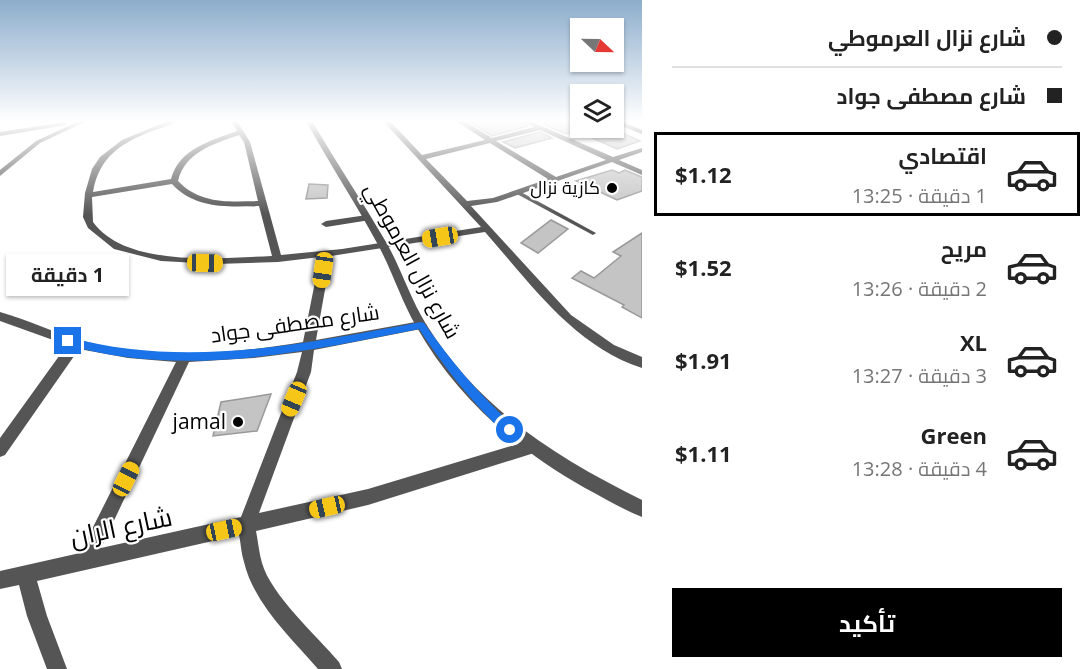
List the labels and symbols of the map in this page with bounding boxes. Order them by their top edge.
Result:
north arrow [570,18,624,72]
place label: كازية نزال [530,175,600,199]
street label: شارع نزال العرموطي [356,178,467,345]
marker: كازية نزال [605,181,619,195]
car [421,225,459,249]
car [312,251,334,289]
callout: 1 دقيقة [7,254,130,296]
car [187,254,223,272]
street label: شارع مصطفى جواد [209,297,381,350]
route end [54,327,81,354]
car [279,379,309,419]
place label: jamal [171,407,226,435]
marker: jamal [231,415,245,429]
route start [496,416,523,443]
car [110,459,142,499]
car [307,494,347,520]
street label: شارع الران [66,498,175,554]
car [205,517,243,543]

